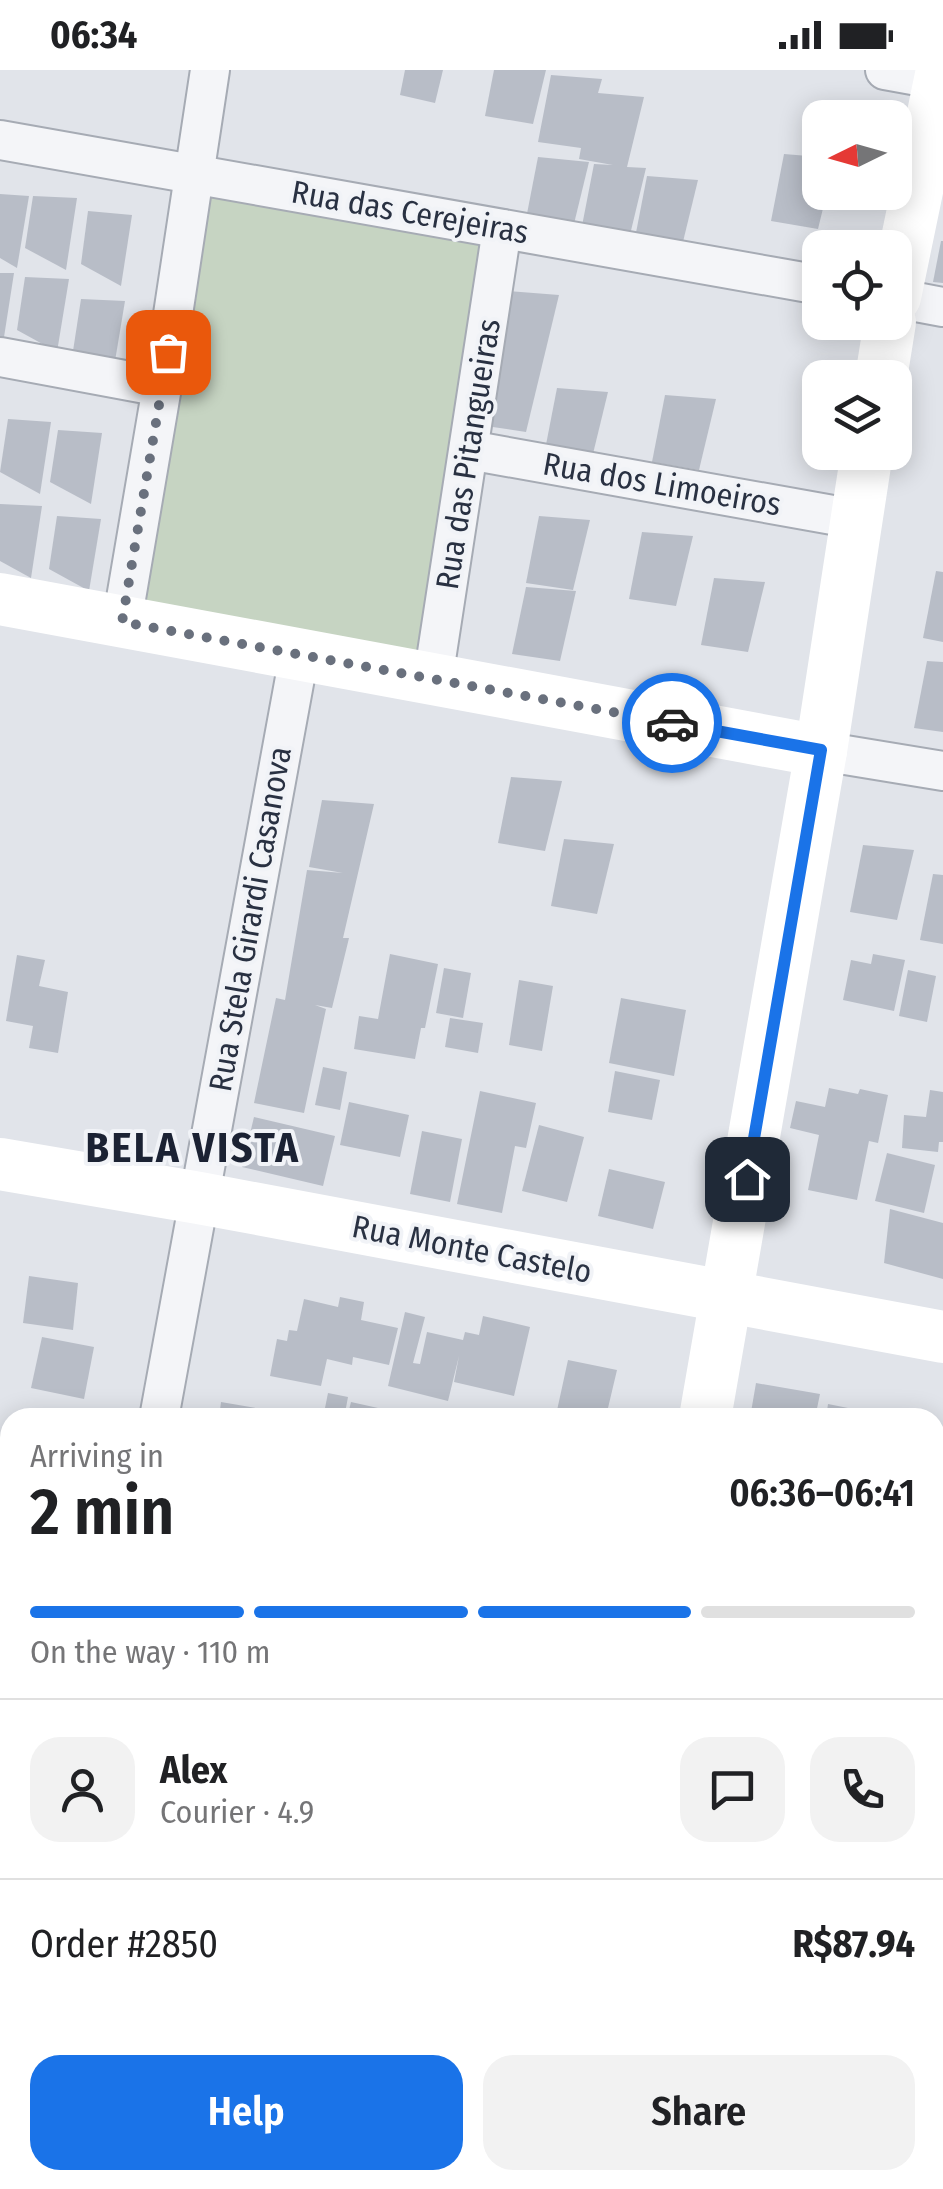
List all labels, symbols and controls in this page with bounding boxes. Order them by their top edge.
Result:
text: 06:34 [50,12,137,58]
north arrow [802,100,912,210]
map controls [802,100,912,470]
street label: Rua das Cerejeiras [289,172,531,252]
button: locate [802,230,912,340]
pin [126,310,211,395]
street label: Rua das Pitangueiras [428,316,508,592]
icon: bag [141,325,196,380]
button: layers [802,360,912,470]
street label: Rua dos Limoeiros [540,444,784,524]
courier [622,673,722,773]
icon: car [645,696,700,751]
street label: Rua Stela Girardi Casanova [201,744,299,1094]
district label: BELA VISTA [85,1123,301,1173]
pin [705,1137,790,1222]
icon: home [720,1152,775,1207]
street label: Rua Monte Castelo [349,1207,595,1291]
text: Arriving in [30,1437,164,1475]
text: 06:36–06:41 [729,1470,915,1516]
text: 2 min [30,1473,174,1551]
text: On the way · 110 m [30,1633,270,1671]
button: person [30,1737,135,1842]
button: chat [680,1737,785,1842]
button: phone [810,1737,915,1842]
text: Alex [160,1747,227,1793]
text: Courier · 4.9 [160,1793,314,1831]
text: Order #2850 [30,1921,218,1967]
text: R$87.94 [793,1921,915,1967]
button: Help [30,2055,463,2170]
button: Share [483,2055,915,2170]

